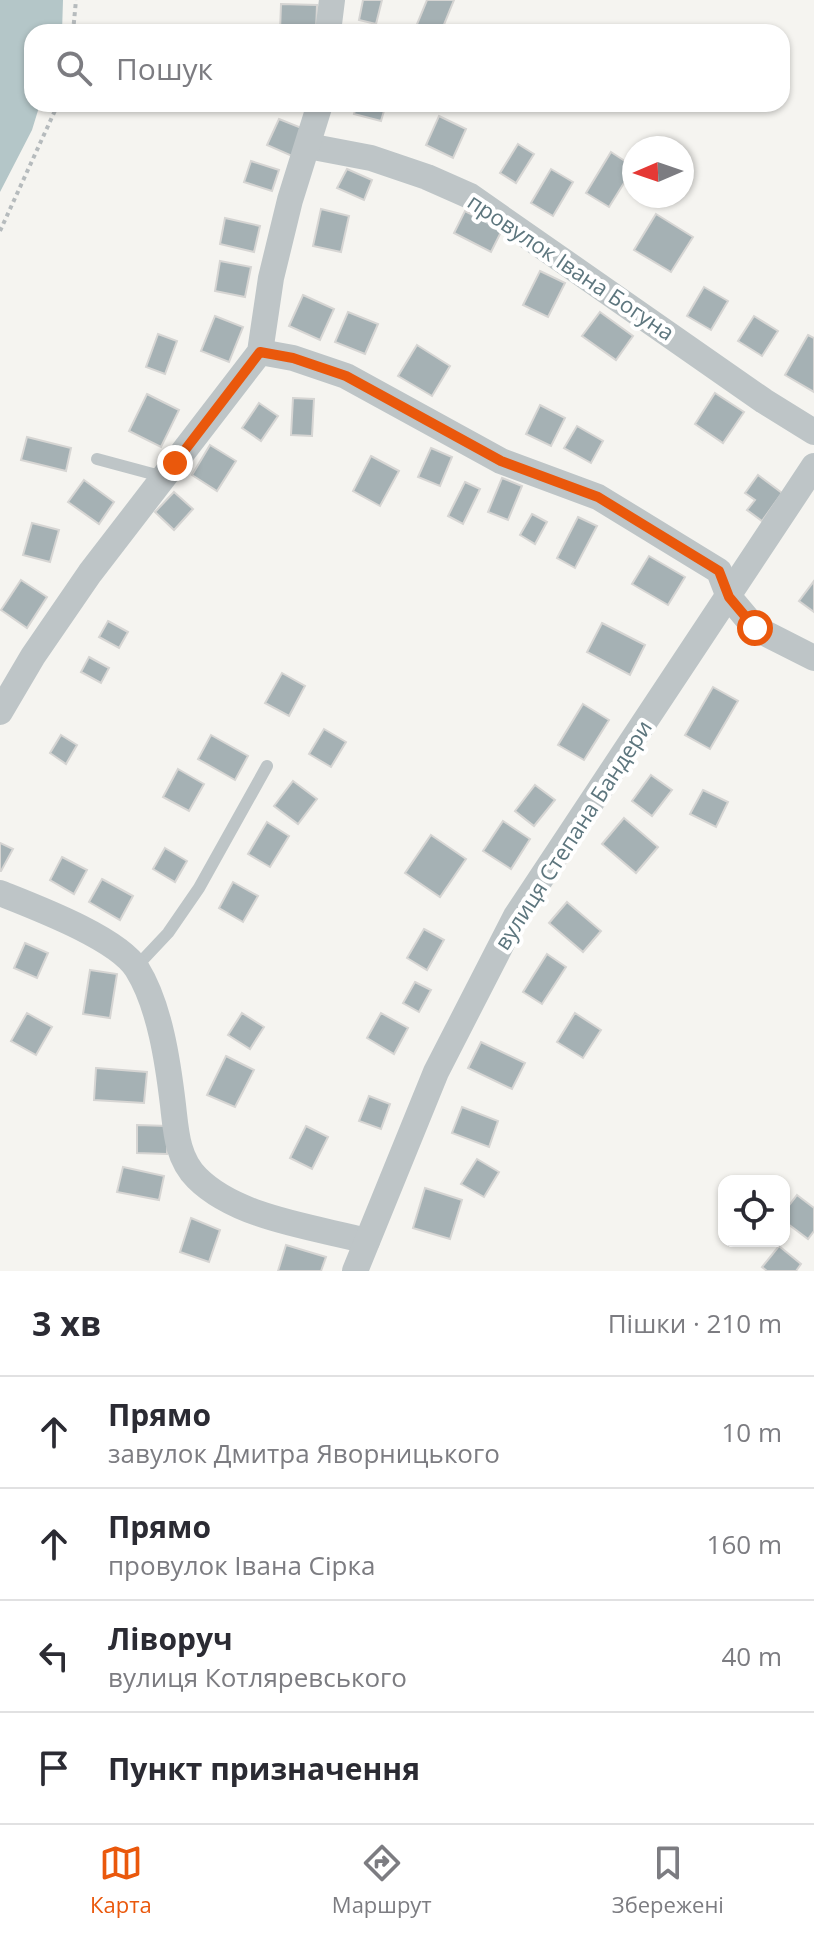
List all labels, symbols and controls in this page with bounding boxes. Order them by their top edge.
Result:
search box [24,24,790,112]
icon: search [52,46,96,90]
text: Пошук [116,48,213,89]
north arrow [622,136,694,208]
street label: провулок Івана Богуна [462,186,681,347]
route end [157,445,193,481]
route start [737,610,773,646]
street label: вулиця Степана Бандери [487,714,658,955]
map controls [718,1175,790,1247]
button: locate [718,1175,790,1247]
text: 3 хв [32,1300,101,1346]
text: Пішки · 210 m [608,1305,782,1341]
text: Прямо [108,1394,211,1435]
icon: ahead [32,1410,76,1454]
text: 10 m [721,1414,782,1450]
text: завулок Дмитра Яворницького [108,1435,500,1471]
text: Прямо [108,1506,211,1547]
icon: ahead [32,1522,76,1566]
text: 160 m [707,1526,782,1562]
text: провулок Івана Сірка [108,1547,375,1583]
text: Ліворуч [108,1618,233,1659]
icon: left [32,1634,76,1678]
text: 40 m [721,1638,782,1674]
text: вулиця Котляревського [108,1659,407,1695]
icon: arrive [32,1746,76,1790]
text: Пункт призначення [108,1748,420,1789]
tab: Карта [90,1841,152,1919]
tab: Маршрут [332,1841,432,1919]
tab: Збережені [612,1841,724,1919]

